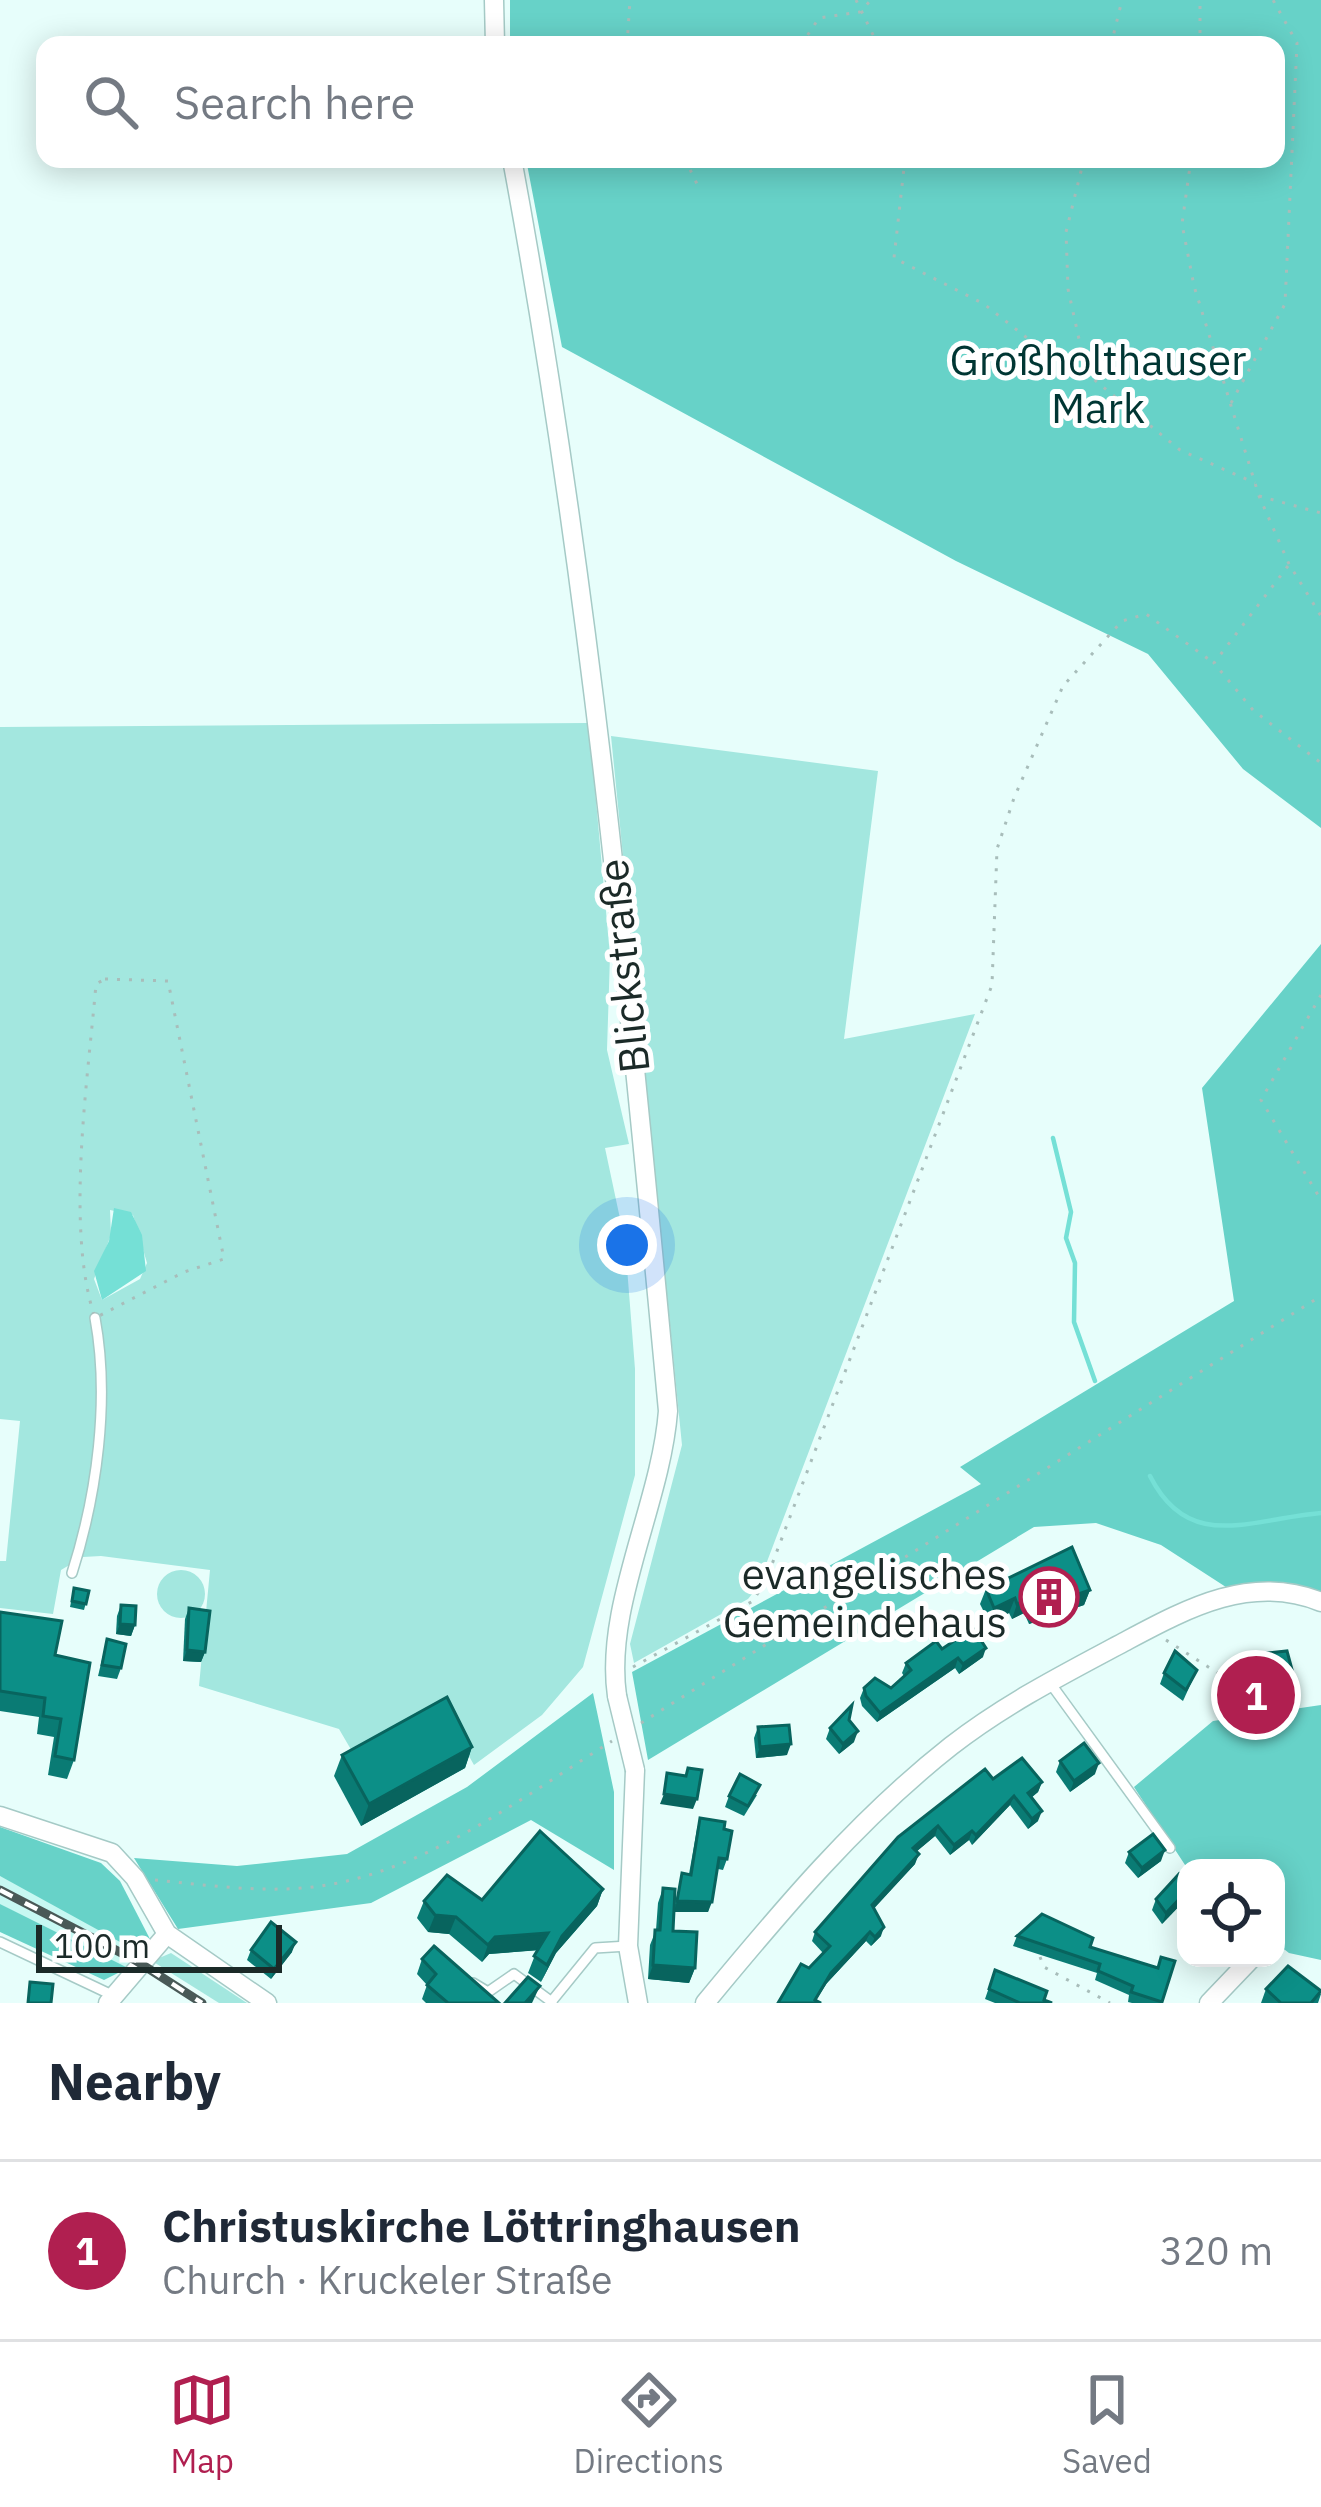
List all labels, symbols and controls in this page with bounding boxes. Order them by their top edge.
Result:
search box [36,36,1285,168]
icon: search [78,69,144,135]
text: Search here [174,73,415,131]
park label: Großholthauser Mark [950,332,1246,435]
street label: Blickstraße [584,856,662,1076]
your location [597,1215,657,1275]
place label: evangelisches Gemeindehaus [723,1546,1007,1649]
building icon: evangelisches Gemeindehaus [1018,1566,1080,1628]
pin: 1 [1217,1650,1295,1740]
map controls [1177,1859,1285,1967]
button: locate [1177,1859,1285,1967]
scale bar [36,1919,282,1972]
text: 100 m [54,1924,150,1967]
text: Nearby [48,2048,221,2114]
text: Christuskirche Löttringhausen [162,2196,801,2254]
text: 1 [75,2225,99,2276]
text: 320 m [1160,2225,1273,2276]
text: Church · Kruckeler Straße [162,2254,613,2305]
tab: Map [169,2367,235,2482]
tab: Directions [574,2367,724,2482]
tab: Saved [1062,2367,1152,2482]

